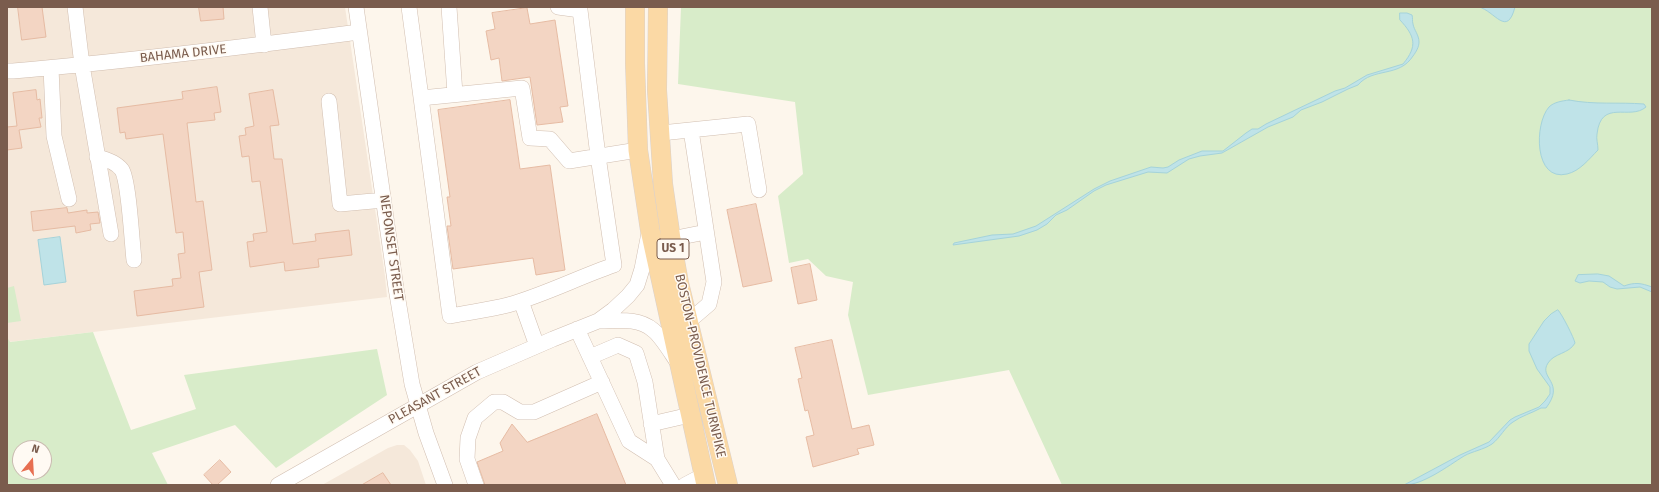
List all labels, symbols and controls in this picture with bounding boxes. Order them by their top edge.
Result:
street label: BAHAMA DRIVE [139,42,227,66]
street label: NEPONSET STREET [376,194,406,302]
road number: US 1 [657,239,689,259]
street label: BOSTON-PROVIDENCE TURNPIKE [671,272,729,460]
street label: PLEASANT STREET [386,364,484,428]
north arrow [12,440,52,480]
text: N [30,442,41,456]

